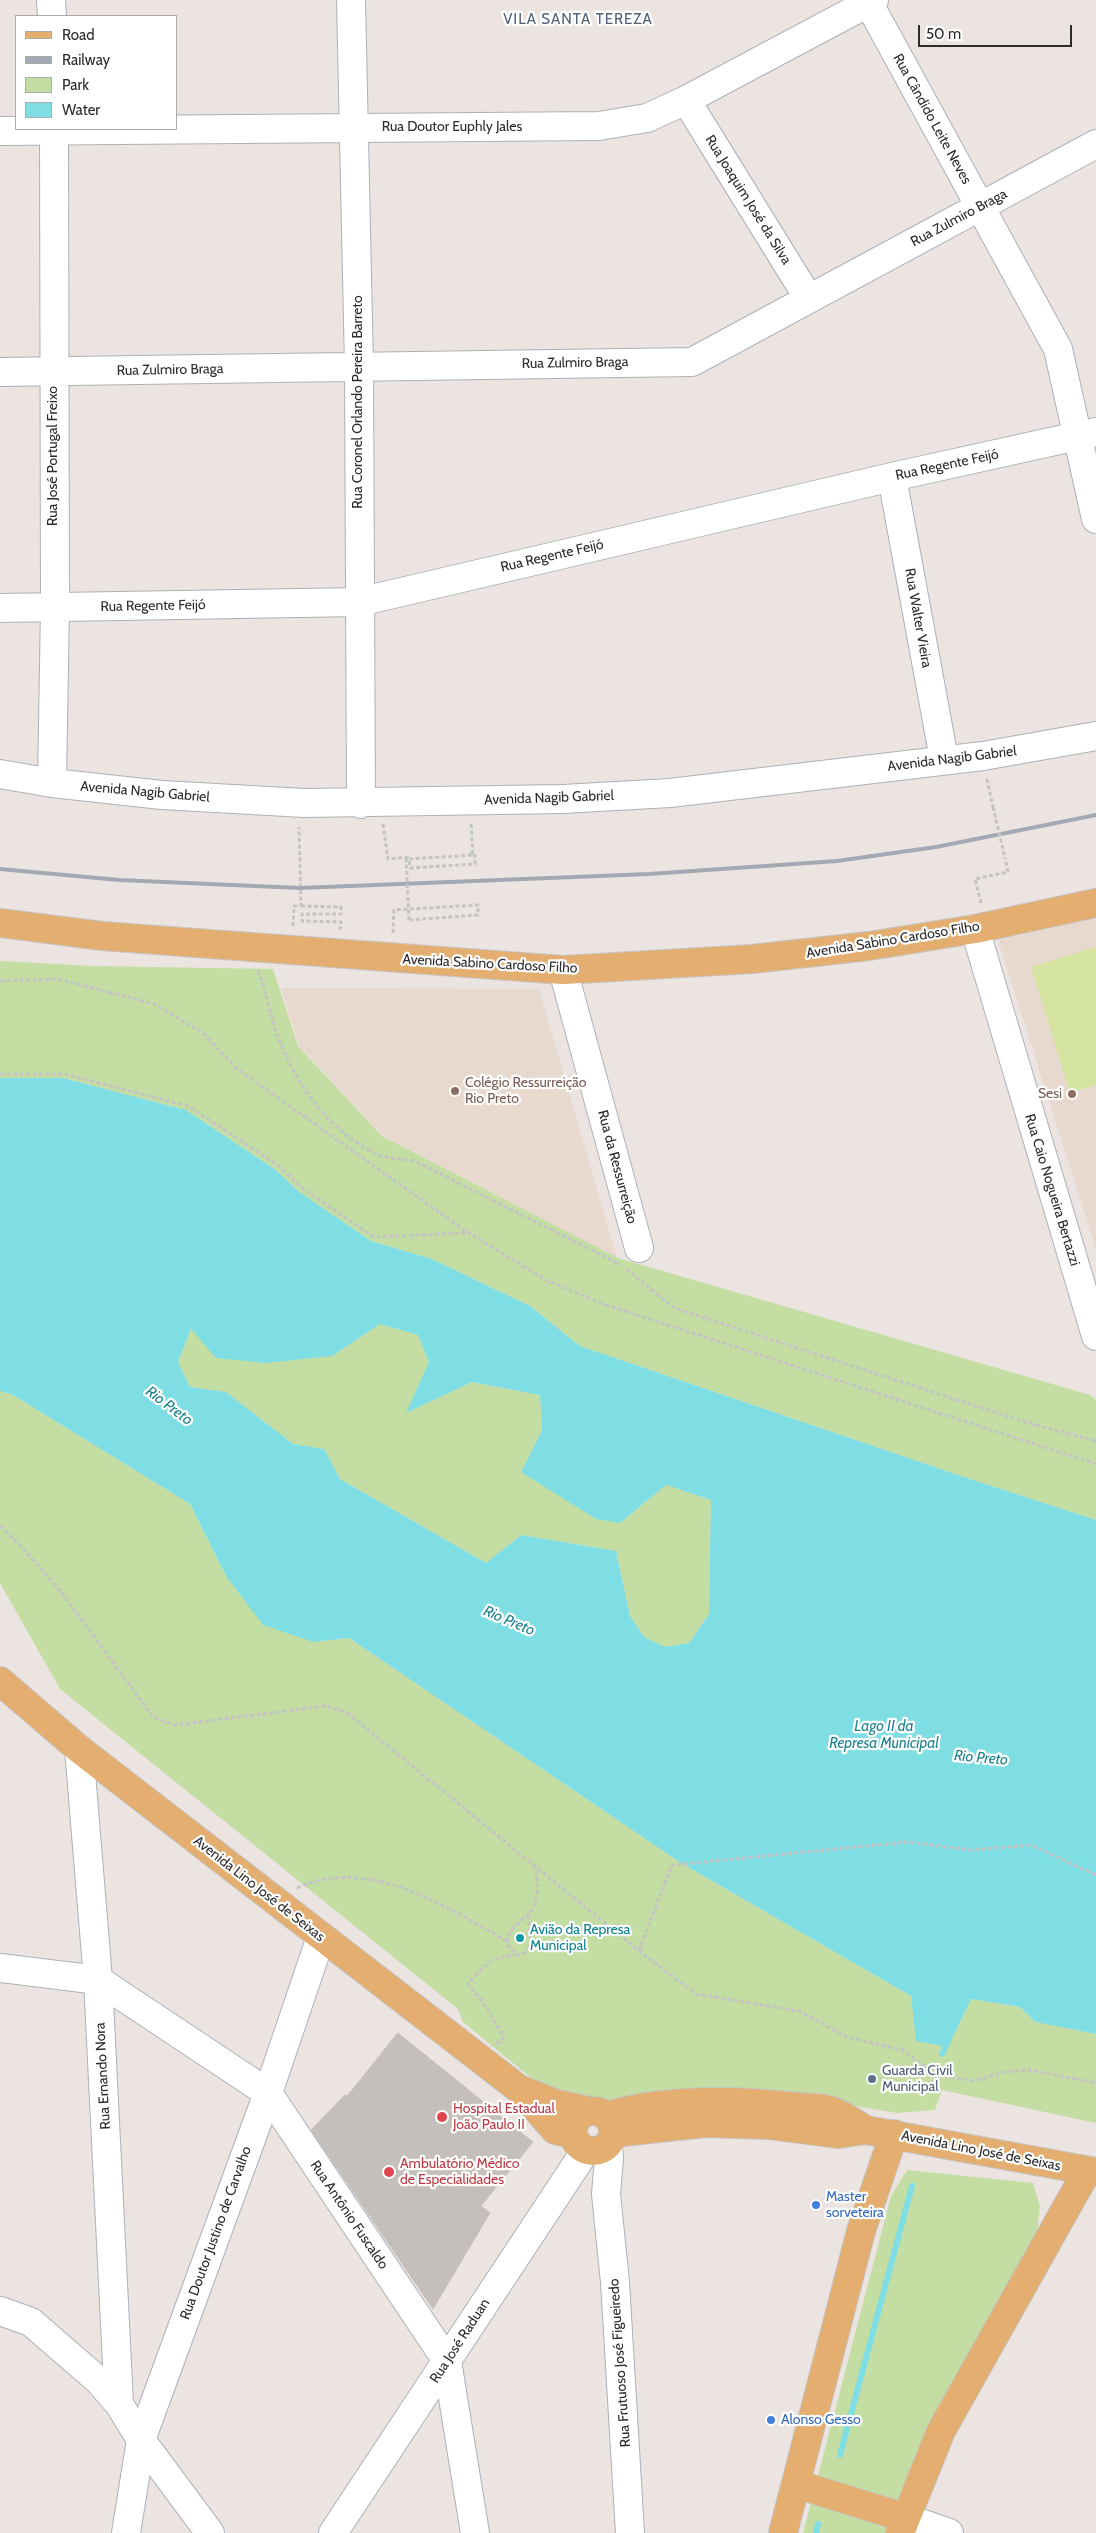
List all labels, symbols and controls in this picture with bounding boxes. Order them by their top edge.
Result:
district label: VILA SANTA TEREZA [501,11,655,29]
legend [15,15,178,130]
scale bar [921,15,1075,47]
text: 50 m [926,25,961,43]
text: Road [62,26,95,44]
text: Railway [62,51,110,69]
street label: Rua Cândido Leite Neves [889,51,975,187]
text: Park [62,76,89,94]
text: Water [62,101,100,119]
street label: Rua Doutor Euphly Jales [382,119,522,135]
street label: Rua Joaquim José da Silva [701,132,795,268]
street label: Rua Zulmiro Braga [908,186,1010,250]
street label: Rua Coronel Orlando Pereira Barreto [350,295,366,509]
street label: Rua Zulmiro Braga [522,354,628,372]
street label: Rua Zulmiro Braga [117,361,223,379]
street label: Rua José Portugal Freixo [45,386,61,526]
street label: Rua Regente Feijó [894,446,1000,484]
street label: Rua Regente Feijó [499,536,605,576]
street label: Rua Walter Vieira [901,567,935,669]
street label: Rua Regente Feijó [100,597,206,615]
street label: Avenida Nagib Gabriel [887,743,1017,775]
street label: Avenida Nagib Gabriel [80,778,210,806]
street label: Avenida Nagib Gabriel [484,787,614,809]
street label: Avenida Sabino Cardoso Filho [805,918,981,962]
street label: Avenida Sabino Cardoso Filho [402,951,578,977]
place label: Colégio Ressurreição Rio Preto [465,1075,586,1108]
marker: Colégio Ressurreição Rio Preto [449,1085,461,1097]
place label: Sesi [1038,1086,1062,1102]
marker: Sesi [1066,1088,1078,1100]
street label: Rua da Ressurreição [594,1108,640,1226]
street label: Rua Caio Nogueira Bertazzi [1021,1112,1083,1268]
water label: Rio Preto [142,1383,196,1429]
water label: Rio Preto [481,1602,537,1640]
water label: Lago II da Represa Municipal [829,1718,939,1753]
water label: Rio Preto [953,1747,1009,1769]
street label: Avenida Lino José de Seixas [190,1833,328,1945]
place label: Avião da Represa Municipal [530,1922,630,1954]
marker: Avião da Represa Municipal [514,1932,526,1944]
street label: Rua Ernando Nora [92,2022,114,2130]
place label: Guarda Civil Municipal [882,2063,952,2096]
marker: Guarda Civil Municipal [866,2073,878,2085]
place label: Hospital Estadual João Paulo II [453,2101,555,2134]
marker: Hospital Estadual João Paulo II [435,2110,449,2124]
street label: Avenida Lino José de Seixas [900,2127,1062,2175]
street label: Rua Doutor Justino de Carvalho [177,2144,255,2322]
place label: Ambulatório Médico de Especialidades [400,2156,520,2188]
street label: Rua Antônio Fuscaldo [306,2157,392,2273]
marker: Ambulatório Médico de Especialidades [382,2165,396,2179]
place label: Master sorveteira [826,2189,884,2222]
marker: Master sorveteira [810,2199,822,2211]
street label: Rua Frutuoso José Figueiredo [606,2278,634,2448]
street label: Rua José Raduan [426,2296,494,2386]
place label: Alonso Gesso [781,2412,861,2428]
marker: Alonso Gesso [765,2414,777,2426]

